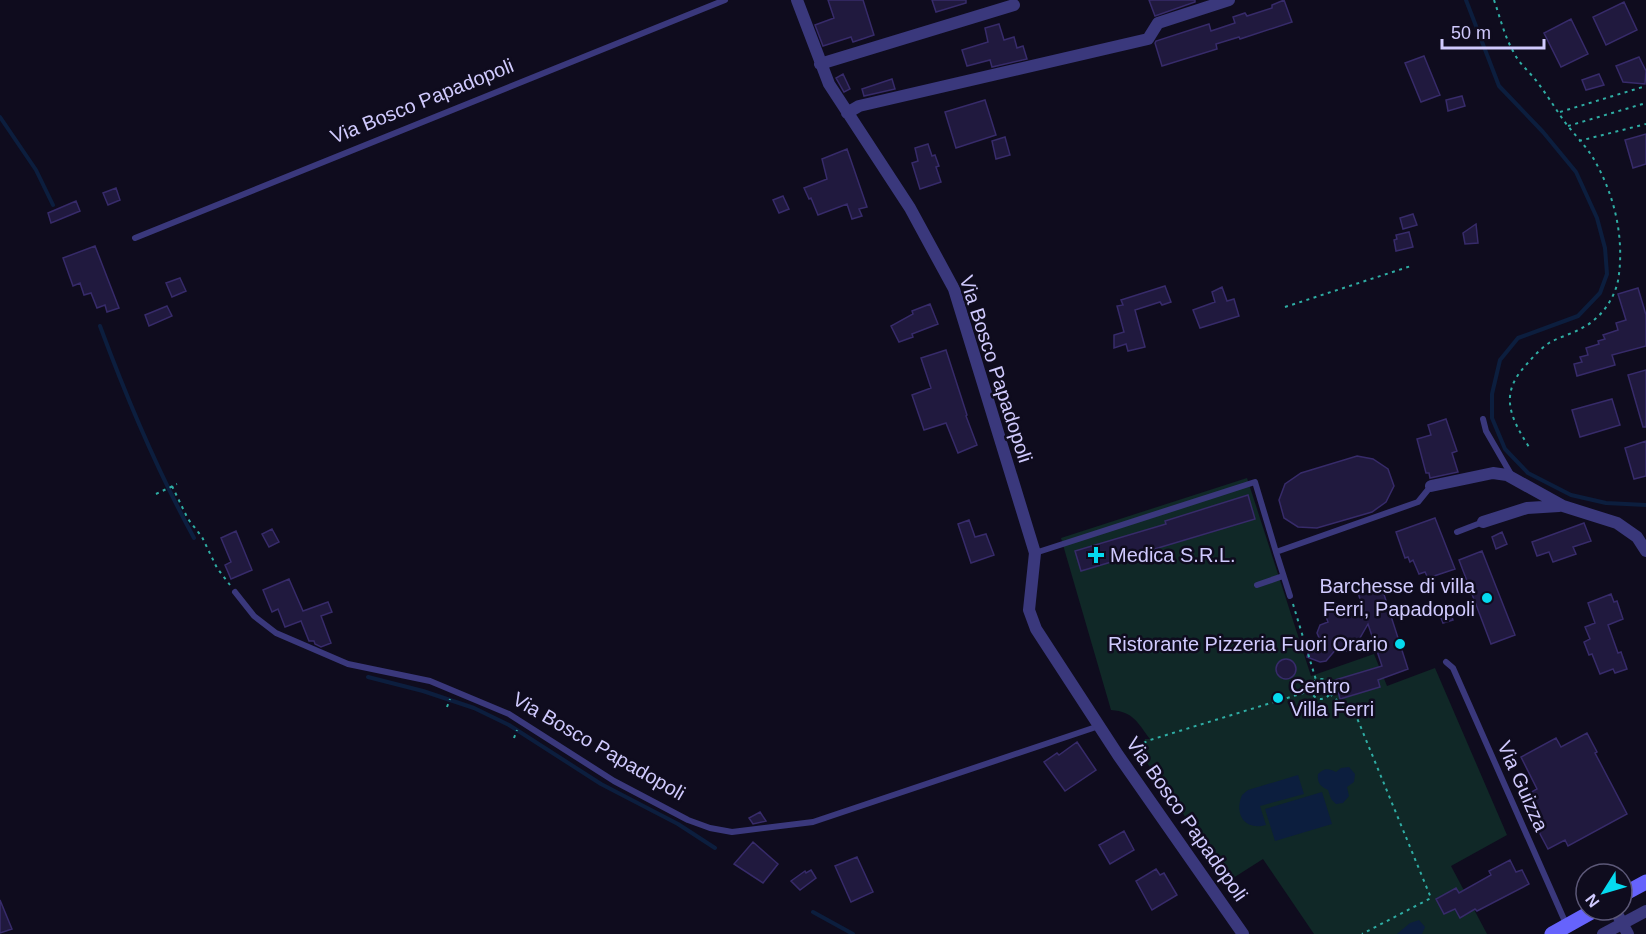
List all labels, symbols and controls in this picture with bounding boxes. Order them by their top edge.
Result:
scale bar [1442,12,1544,50]
text: 50 m [1451,23,1491,43]
street label: Via Bosco Papadopoli [327,54,517,148]
street label: Via Bosco Papadopoli [955,273,1037,465]
place label: Medica S.R.L. [1110,544,1236,566]
marker: Medica S.R.L. [1087,546,1105,564]
place label: Barchesse di villa Ferri, Papadopoli [1319,575,1476,620]
marker: Barchesse di villa Ferri, Papadopoli [1480,591,1494,605]
place label: Ristorante Pizzeria Fuori Orario [1108,633,1388,655]
marker: Ristorante Pizzeria Fuori Orario [1393,637,1407,651]
place label: Centro Villa Ferri [1290,675,1374,720]
street label: Via Bosco Papadopoli [509,688,689,804]
marker: Centro Villa Ferri [1271,691,1285,705]
street label: Via Bosco Papadopoli [1122,733,1252,905]
street label: Via Guizza [1493,738,1553,835]
north arrow [1574,862,1634,922]
text: N [1582,891,1603,910]

